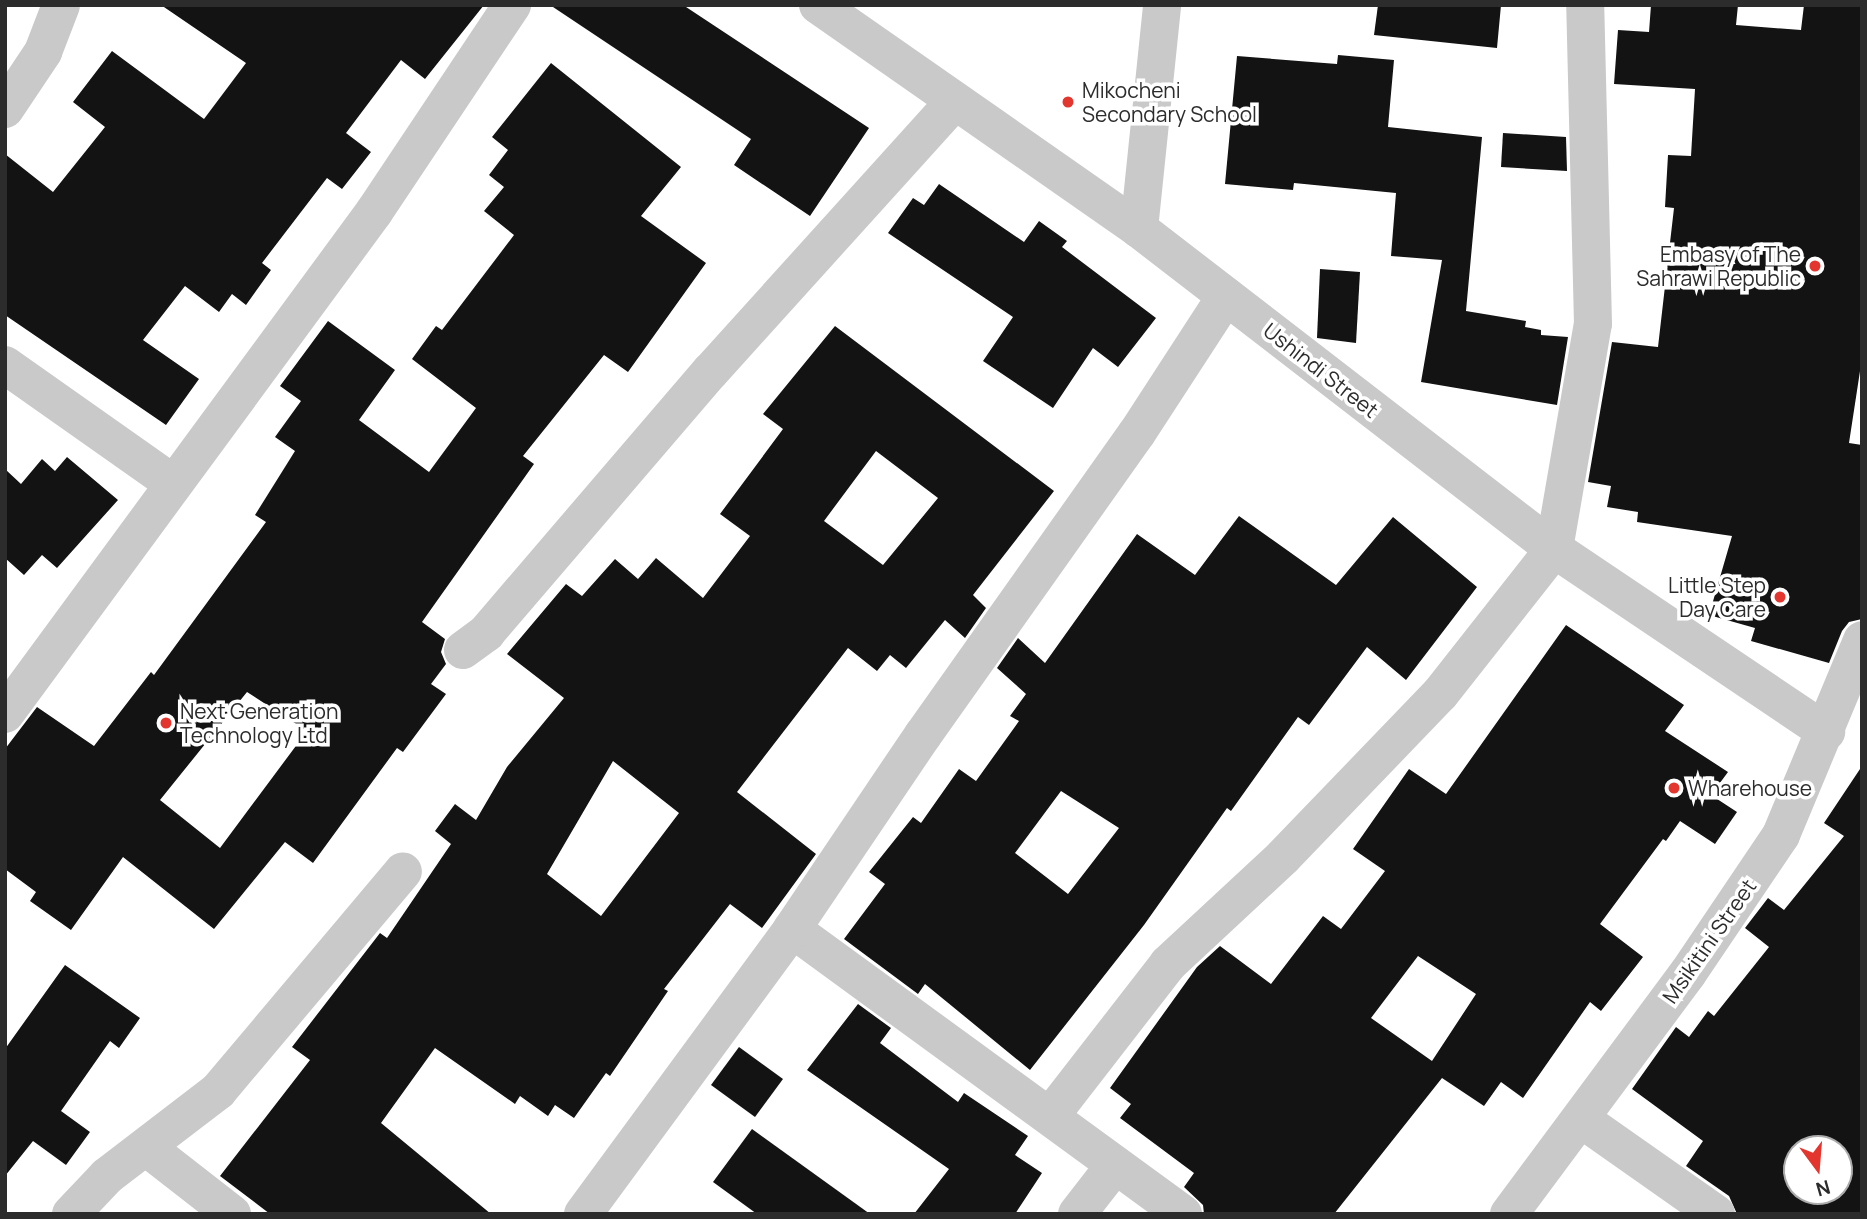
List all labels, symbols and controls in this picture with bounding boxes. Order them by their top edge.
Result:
place label: Mikocheni Secondary School [1082,77,1257,127]
marker: Mikocheni Secondary School [1060,94,1076,110]
place label: Embasy of The Sahrawi Republic [1636,241,1801,291]
marker: Embasy of The Sahrawi Republic [1807,258,1823,274]
street label: Ushindi Street [1259,317,1383,423]
place label: Little Step Day Care [1668,572,1766,622]
marker: Little Step Day Care [1772,589,1788,605]
place label: Next Generation Technology Ltd [180,698,338,748]
marker: Next Generation Technology Ltd [158,715,174,731]
place label: Wharehouse [1688,775,1812,801]
marker: Wharehouse [1666,780,1682,796]
street label: Msikitini Street [1657,874,1761,1008]
north arrow [1783,1135,1853,1205]
text: N [1813,1174,1833,1203]

